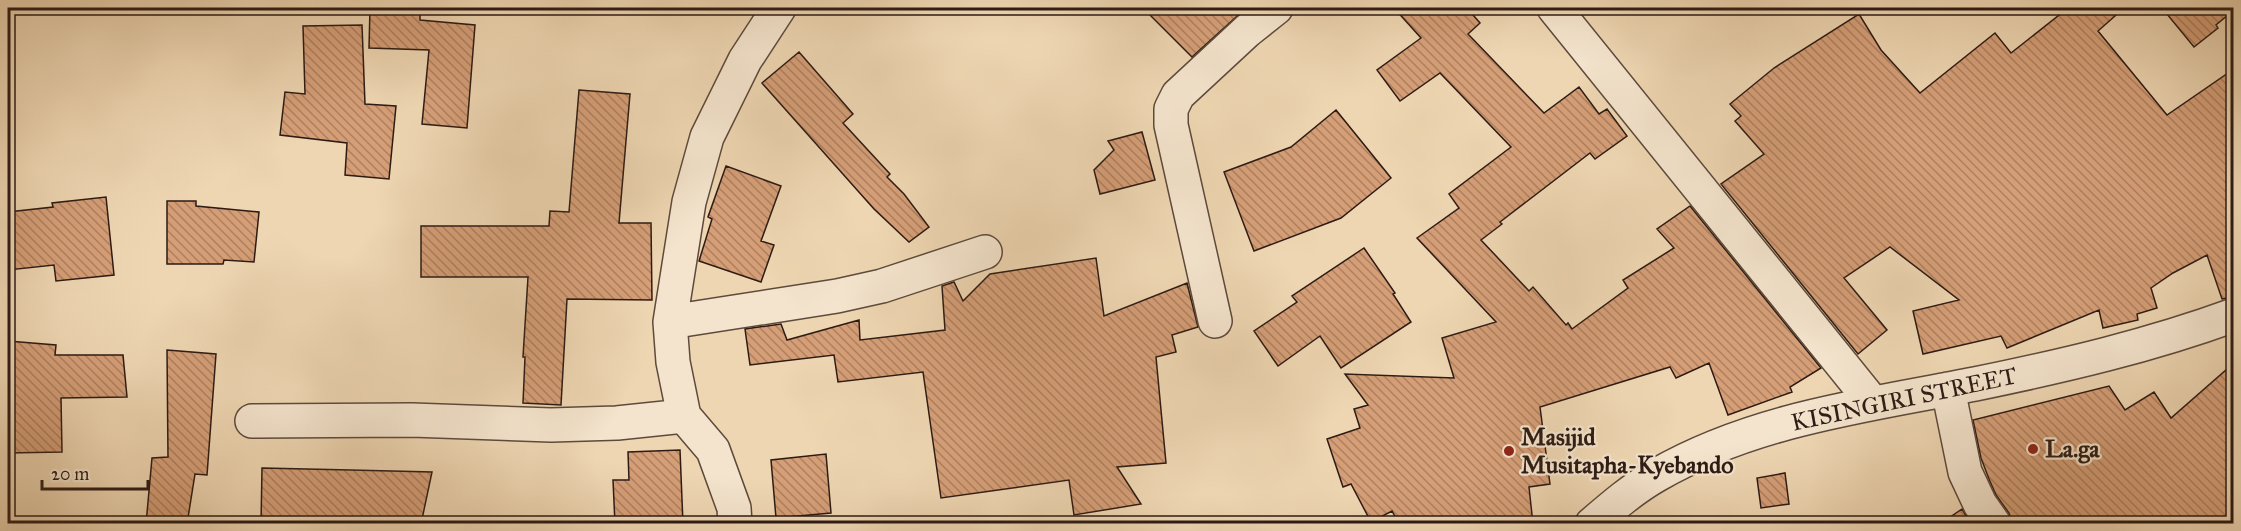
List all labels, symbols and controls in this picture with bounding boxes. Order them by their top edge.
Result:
street label: KISINGIRI STREET [1789,360,2019,438]
place label: Masijid Musitapha-Kyebando [1521,422,1734,480]
place label: La.ga [2045,434,2100,464]
marker: La.ga [2026,442,2040,456]
marker: Masijid Musitapha-Kyebando [1502,444,1516,458]
scale bar [42,453,148,491]
text: 20 m [51,463,89,485]

